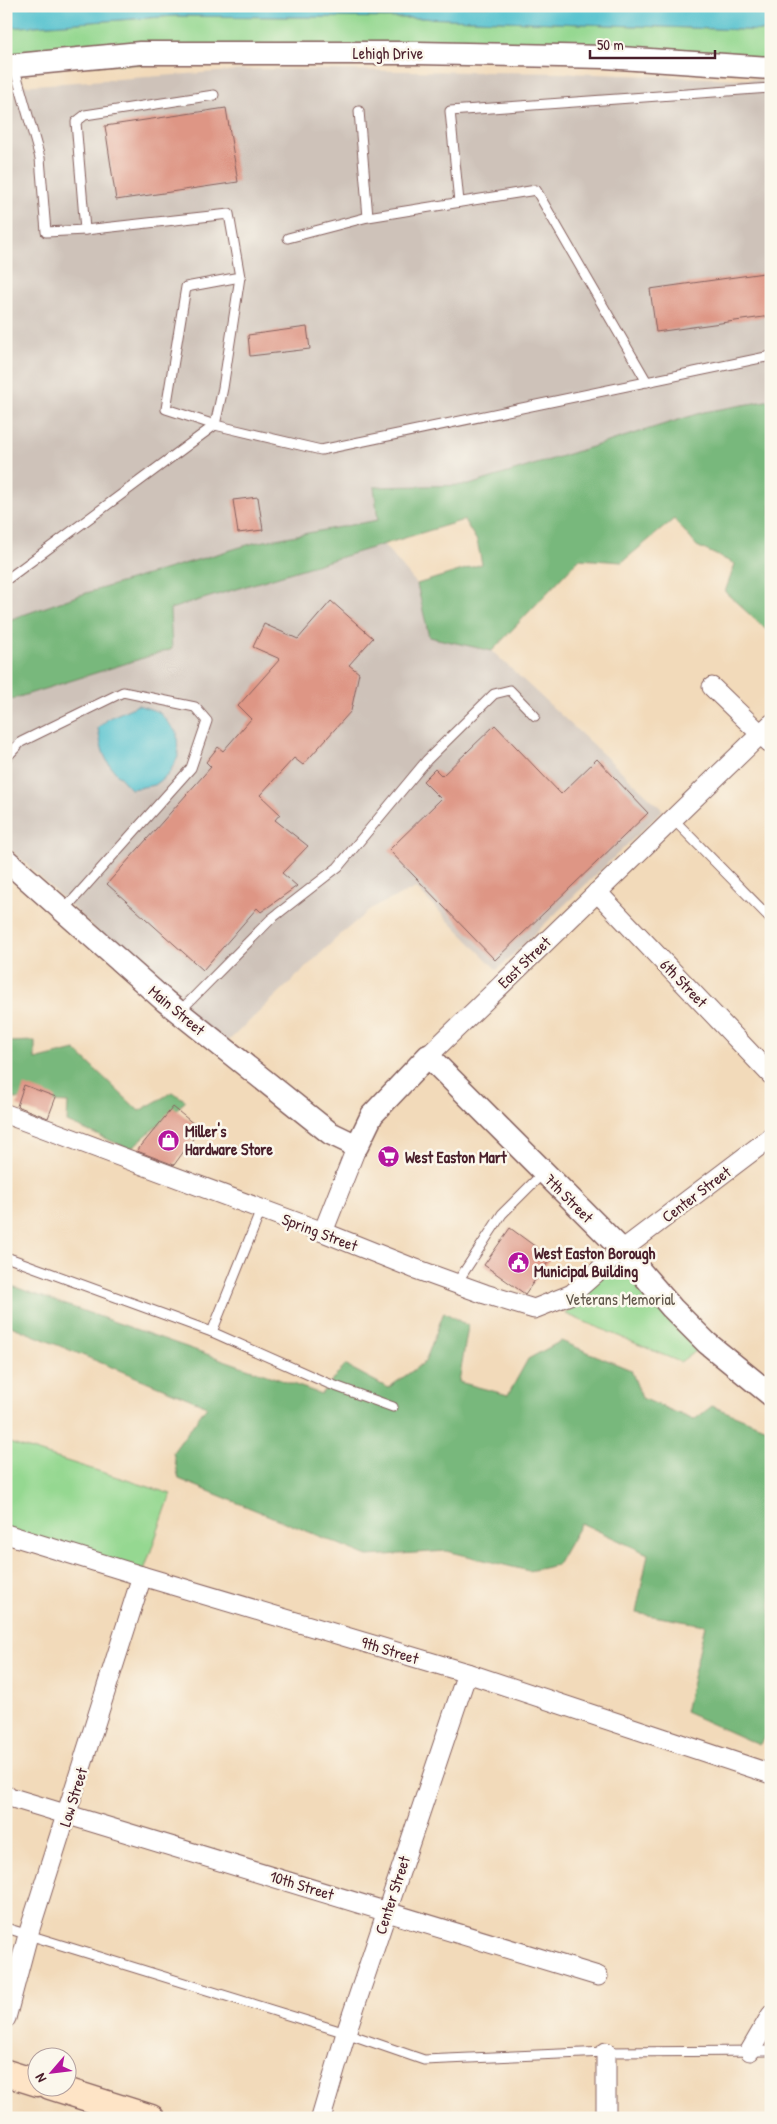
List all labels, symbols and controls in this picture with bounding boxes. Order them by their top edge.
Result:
scale bar [590,28,714,60]
text: 50 m [597,34,624,55]
street label: Lehigh Drive [353,42,424,64]
street label: East Street [493,931,556,993]
street label: 6th Street [655,954,713,1012]
street label: Main Street [144,980,210,1040]
place label: Miller's Hardware Store [185,1120,274,1160]
shop icon: Miller's Hardware Store [157,1128,181,1152]
supermarket icon: West Easton Mart [377,1145,401,1169]
place label: West Easton Mart [405,1146,507,1168]
street label: Center Street [657,1160,735,1227]
street label: 7th Street [540,1169,599,1228]
street label: Spring Street [279,1208,361,1257]
place label: West Easton Borough Municipal Building [534,1242,656,1283]
public building icon: West Easton Borough Municipal Building [506,1250,530,1274]
park label: Veterans Memorial [565,1288,676,1310]
street label: 9th Street [359,1631,422,1669]
street label: Low Street [54,1764,93,1829]
street label: Center Street [369,1852,415,1937]
street label: 10th Street [267,1865,337,1905]
north arrow [28,2046,78,2096]
text: N [30,2070,50,2086]

